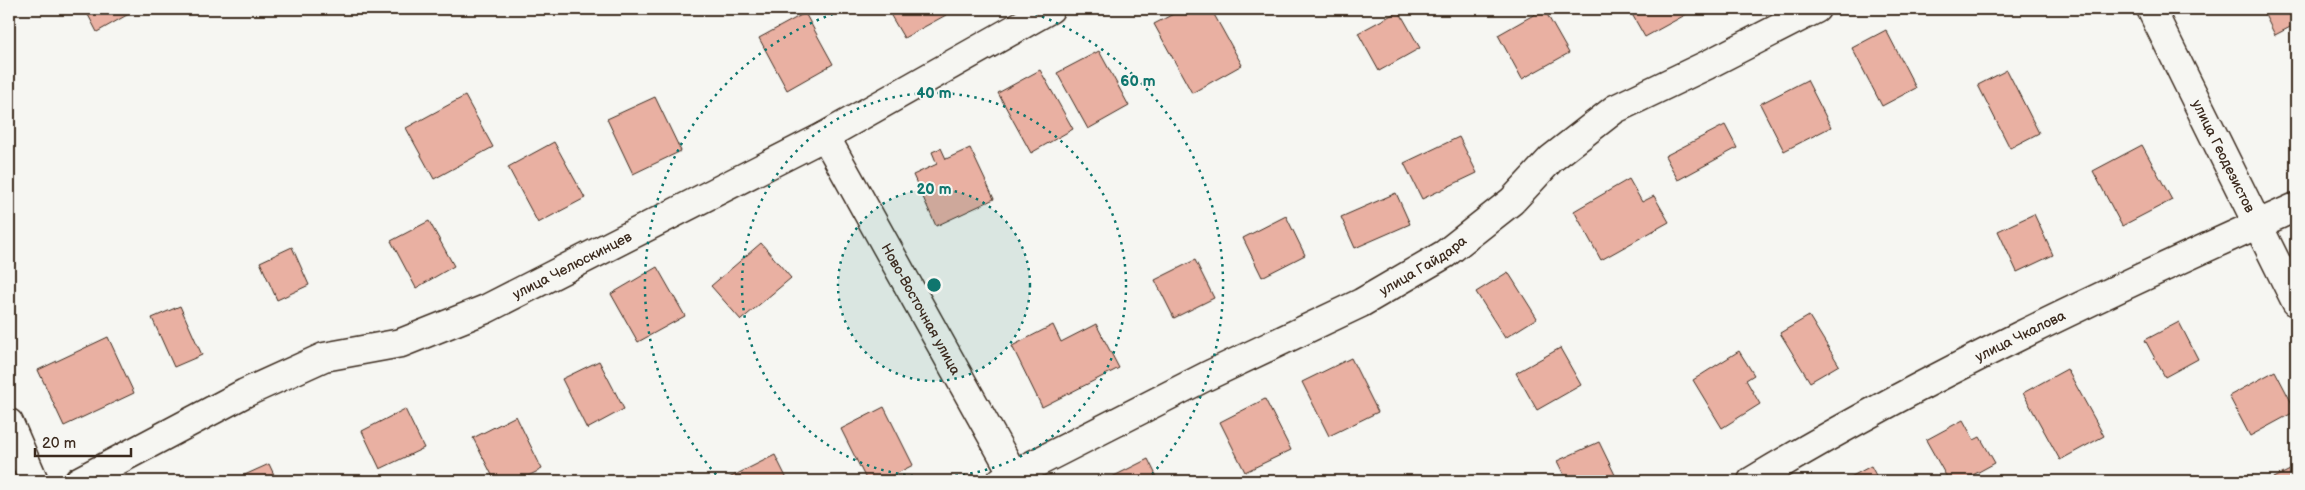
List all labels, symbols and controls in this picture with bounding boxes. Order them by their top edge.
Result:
text: 60 m [1120,72,1156,91]
text: 40 m [916,84,952,103]
street label: улица Геодезистов [2189,97,2259,216]
text: 20 m [917,180,952,199]
street label: улица Челюскинцев [510,227,635,303]
street label: улица Гайдара [1376,231,1470,299]
street label: Ново-Восточная улица [878,240,965,378]
centre of rings [925,276,943,294]
street label: улица Чкалова [1972,306,2069,365]
scale bar [35,425,131,457]
text: 20 m [42,434,76,453]

